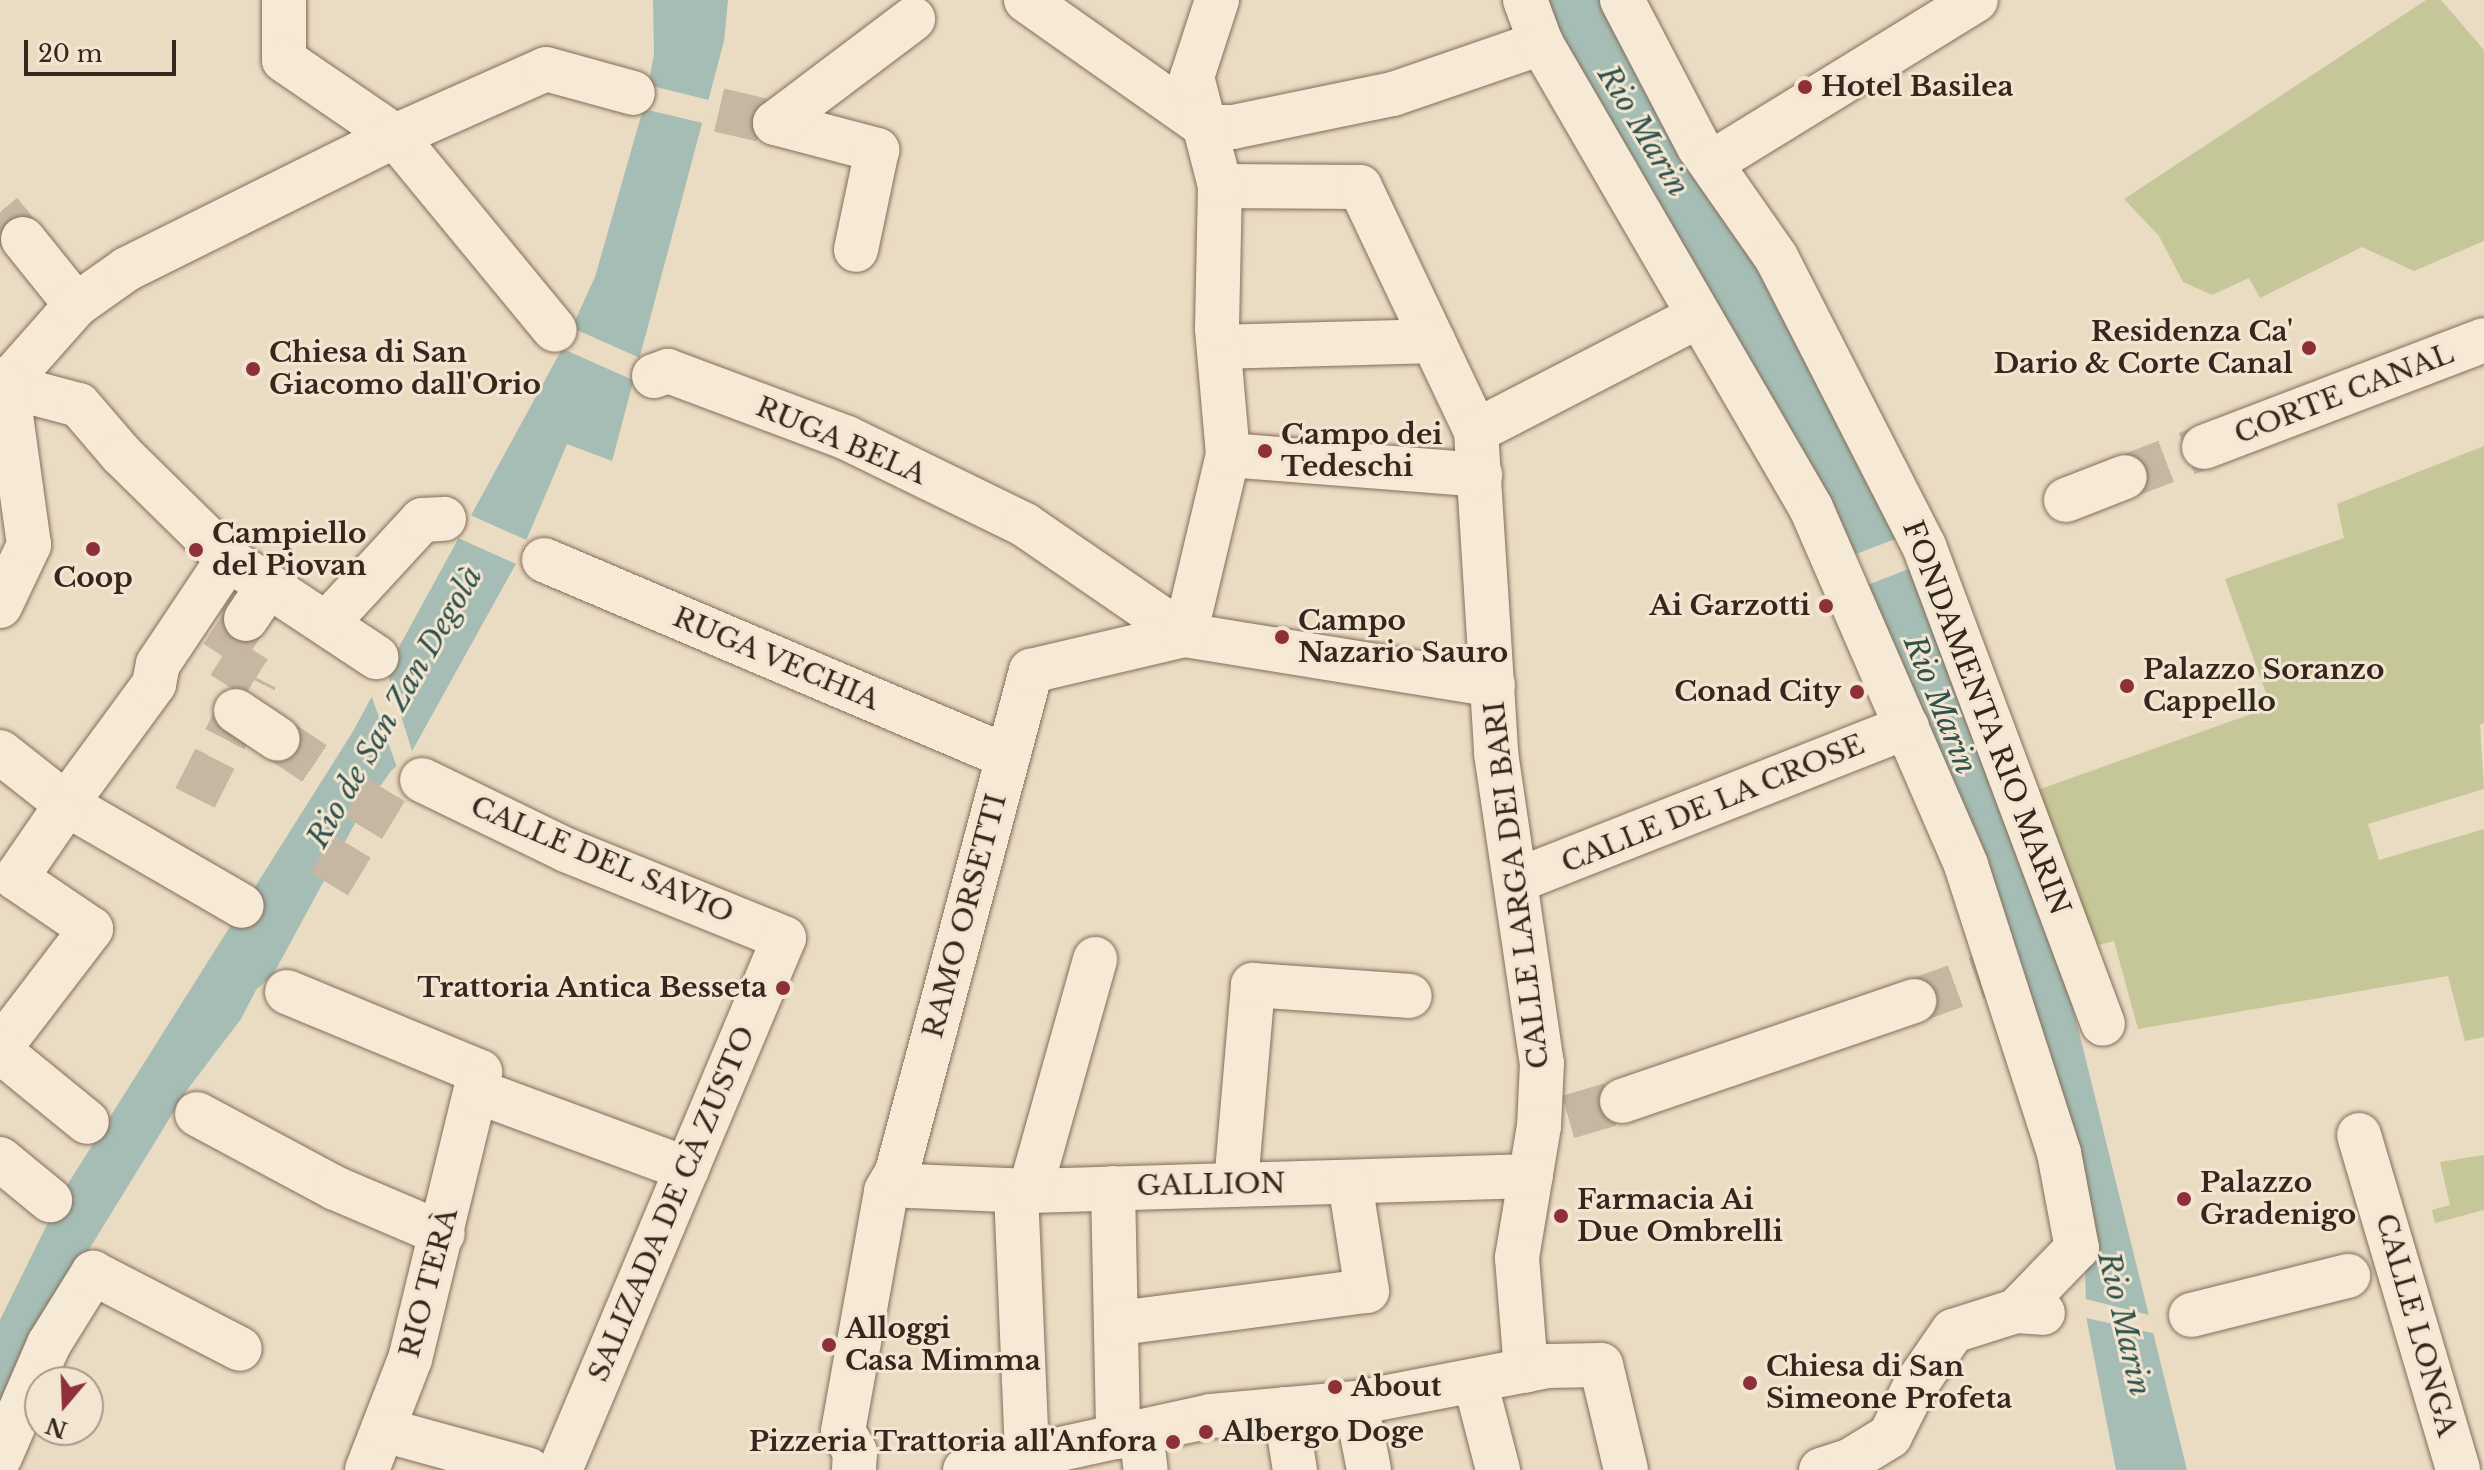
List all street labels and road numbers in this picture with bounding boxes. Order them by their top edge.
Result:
street label: CORTE CANAL [2230,337,2458,451]
street label: RUGA BELA [750,390,932,492]
street label: FONDAMENTA RIO MARIN [1895,516,2077,920]
street label: RUGA VECHIA [667,600,885,718]
street label: CALLE LARGA DEI BARI [1478,699,1556,1071]
street label: CALLE DE LA CROSE [1556,728,1870,880]
street label: CALLE DEL SAVIO [465,789,739,931]
street label: RAMO ORSETTI [916,790,1014,1042]
street label: SALIZADA DE CÀ ZUSTO [581,1020,763,1388]
street label: GALLION [1136,1167,1286,1203]
street label: RIO TERÀ [393,1204,465,1362]
street label: CALLE LONGA [2368,1210,2464,1440]

